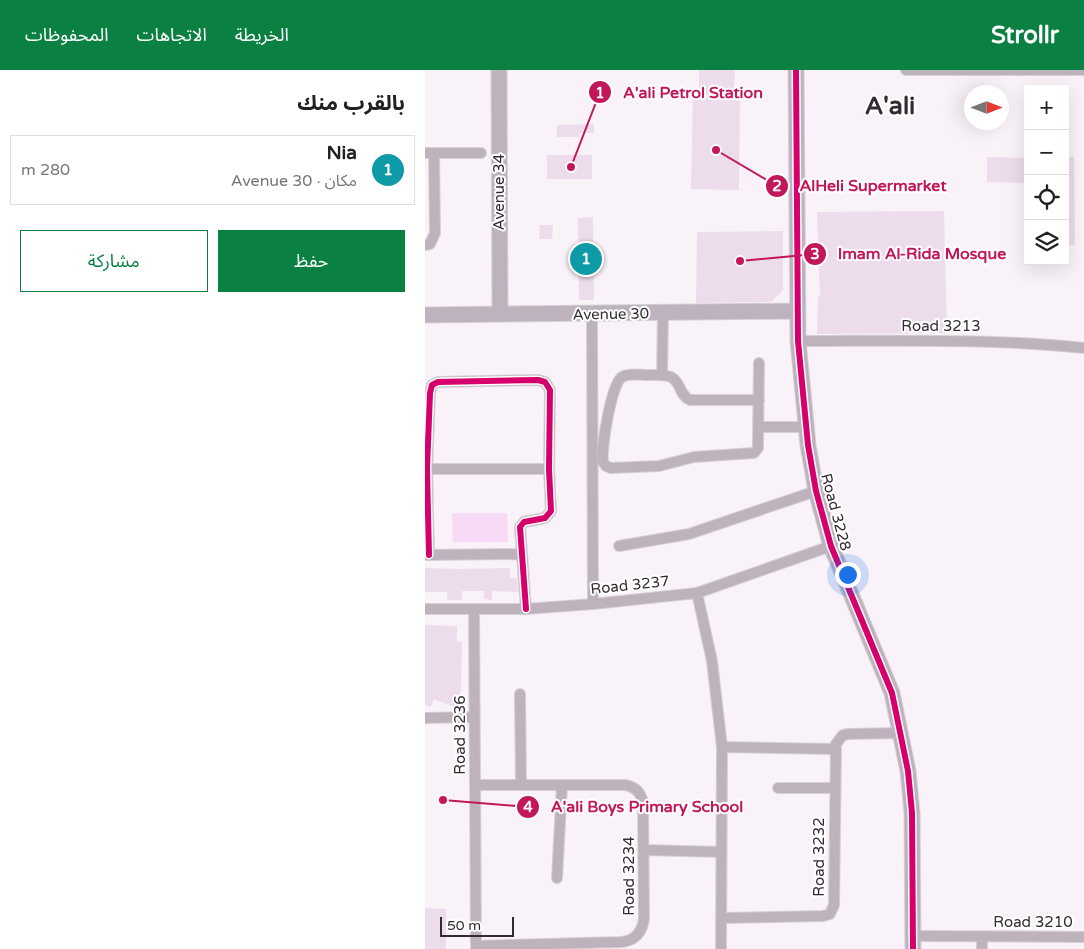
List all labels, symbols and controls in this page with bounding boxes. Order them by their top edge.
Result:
text: Strollr [991,21,1059,50]
text: المحفوظات [25,24,109,46]
text: الاتجاهات [137,24,207,46]
text: الخريطة [235,24,289,46]
callout: A'ali Petrol Station [588,77,773,108]
text: A'ali Petrol Station [623,83,763,103]
text: 1 [595,84,605,102]
north arrow [964,85,1009,130]
map controls [1024,85,1069,265]
button: + [1024,85,1069,130]
text: بالقرب منك [297,91,405,116]
district label: A'ali [865,91,915,121]
button: − [1024,130,1069,175]
text: Nia [327,142,357,164]
street label: Avenue 34 [490,154,508,230]
text: 280 m [21,160,70,180]
text: 1 [383,160,393,180]
callout: AlHeli Supermarket [765,170,957,201]
text: مكان · Avenue 30 [231,171,357,191]
button: locate [1024,175,1069,220]
text: AlHeli Supermarket [800,176,947,196]
text: 2 [772,177,782,195]
button: layers [1024,220,1069,265]
button: مشاركة [20,230,208,292]
button: حفظ [218,230,405,292]
callout: Imam Al-Rida Mosque [802,238,1016,269]
pin: 1 [570,240,602,278]
text: Imam Al-Rida Mosque [838,244,1006,264]
text: 3 [810,245,820,263]
street label: Avenue 30 [573,304,649,324]
street label: Road 3213 [901,317,981,335]
street label: Road 3228 [817,471,855,553]
your location [835,562,861,588]
street label: Road 3237 [590,572,670,598]
street label: Road 3236 [451,695,469,775]
callout: A'ali Boys Primary School [516,791,753,822]
text: A'ali Boys Primary School [551,797,743,817]
text: 4 [523,798,533,816]
street label: Road 3232 [810,817,828,897]
street label: Road 3234 [620,836,638,916]
street label: Road 3210 [993,913,1073,931]
scale bar [440,914,514,937]
text: 50 m [447,917,481,934]

